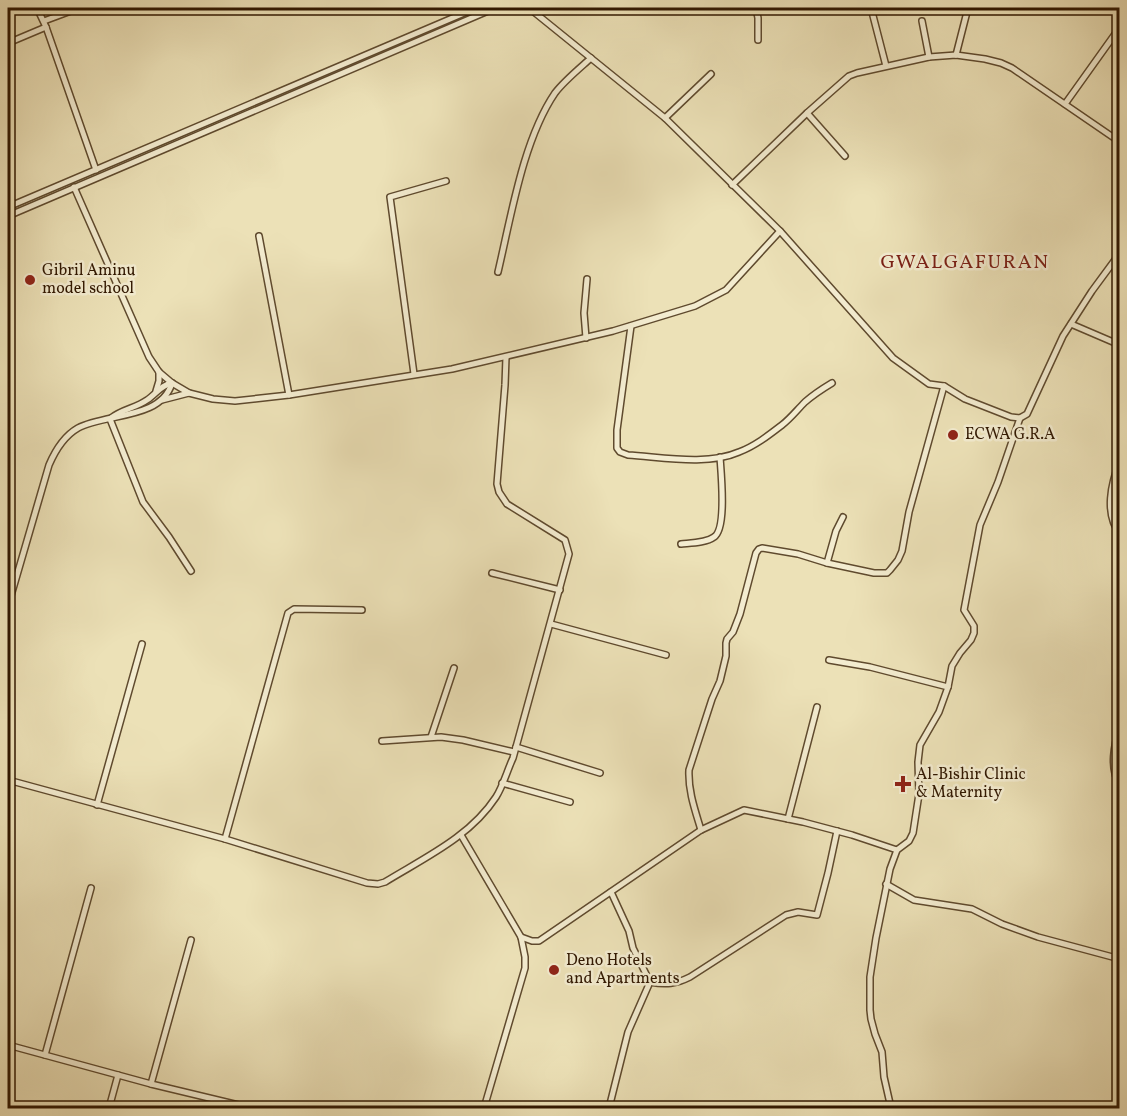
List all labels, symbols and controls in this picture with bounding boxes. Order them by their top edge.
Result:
district label: GWALGAFURAN [880,249,1050,277]
place label: Gibril Aminu model school [42,260,136,300]
marker: Gibril Aminu model school [23,273,37,287]
place label: ECWA G.R.A [965,424,1055,446]
marker: ECWA G.R.A [946,428,960,442]
place label: Al-Bishir Clinic & Maternity [916,764,1026,804]
marker: Al-Bishir Clinic & Maternity [894,775,912,793]
place label: Deno Hotels and Apartments [566,950,680,990]
marker: Deno Hotels and Apartments [547,963,561,977]

